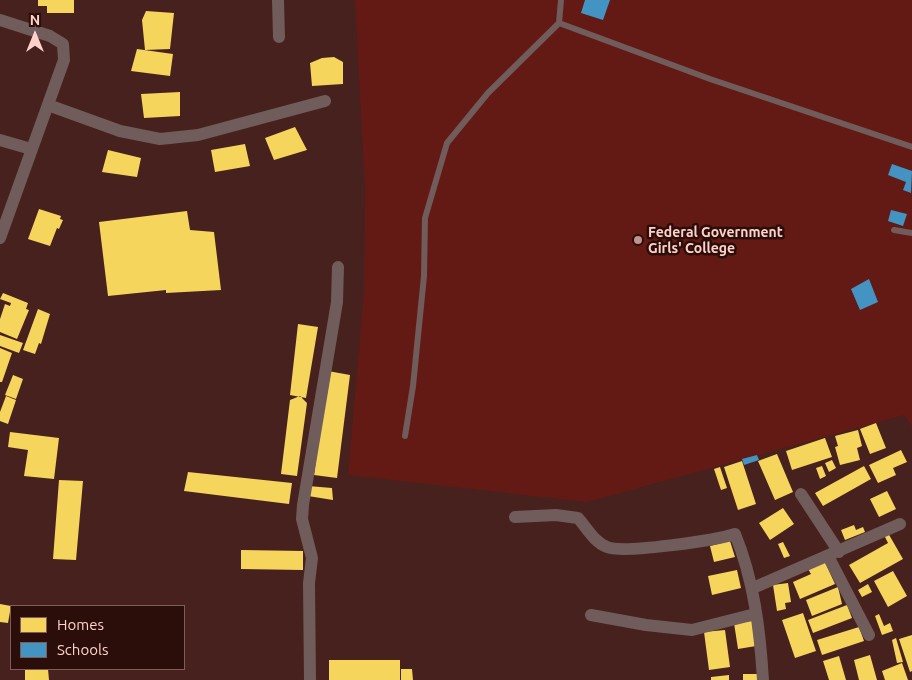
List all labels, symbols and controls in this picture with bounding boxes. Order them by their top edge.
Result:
north arrow [10,10,60,60]
text: N [30,12,40,28]
place label: Federal Government Girls' College [648,224,783,256]
marker: Federal Government Girls' College [632,234,644,246]
legend [10,605,185,670]
text: Homes [57,616,104,633]
text: Schools [57,641,108,658]

